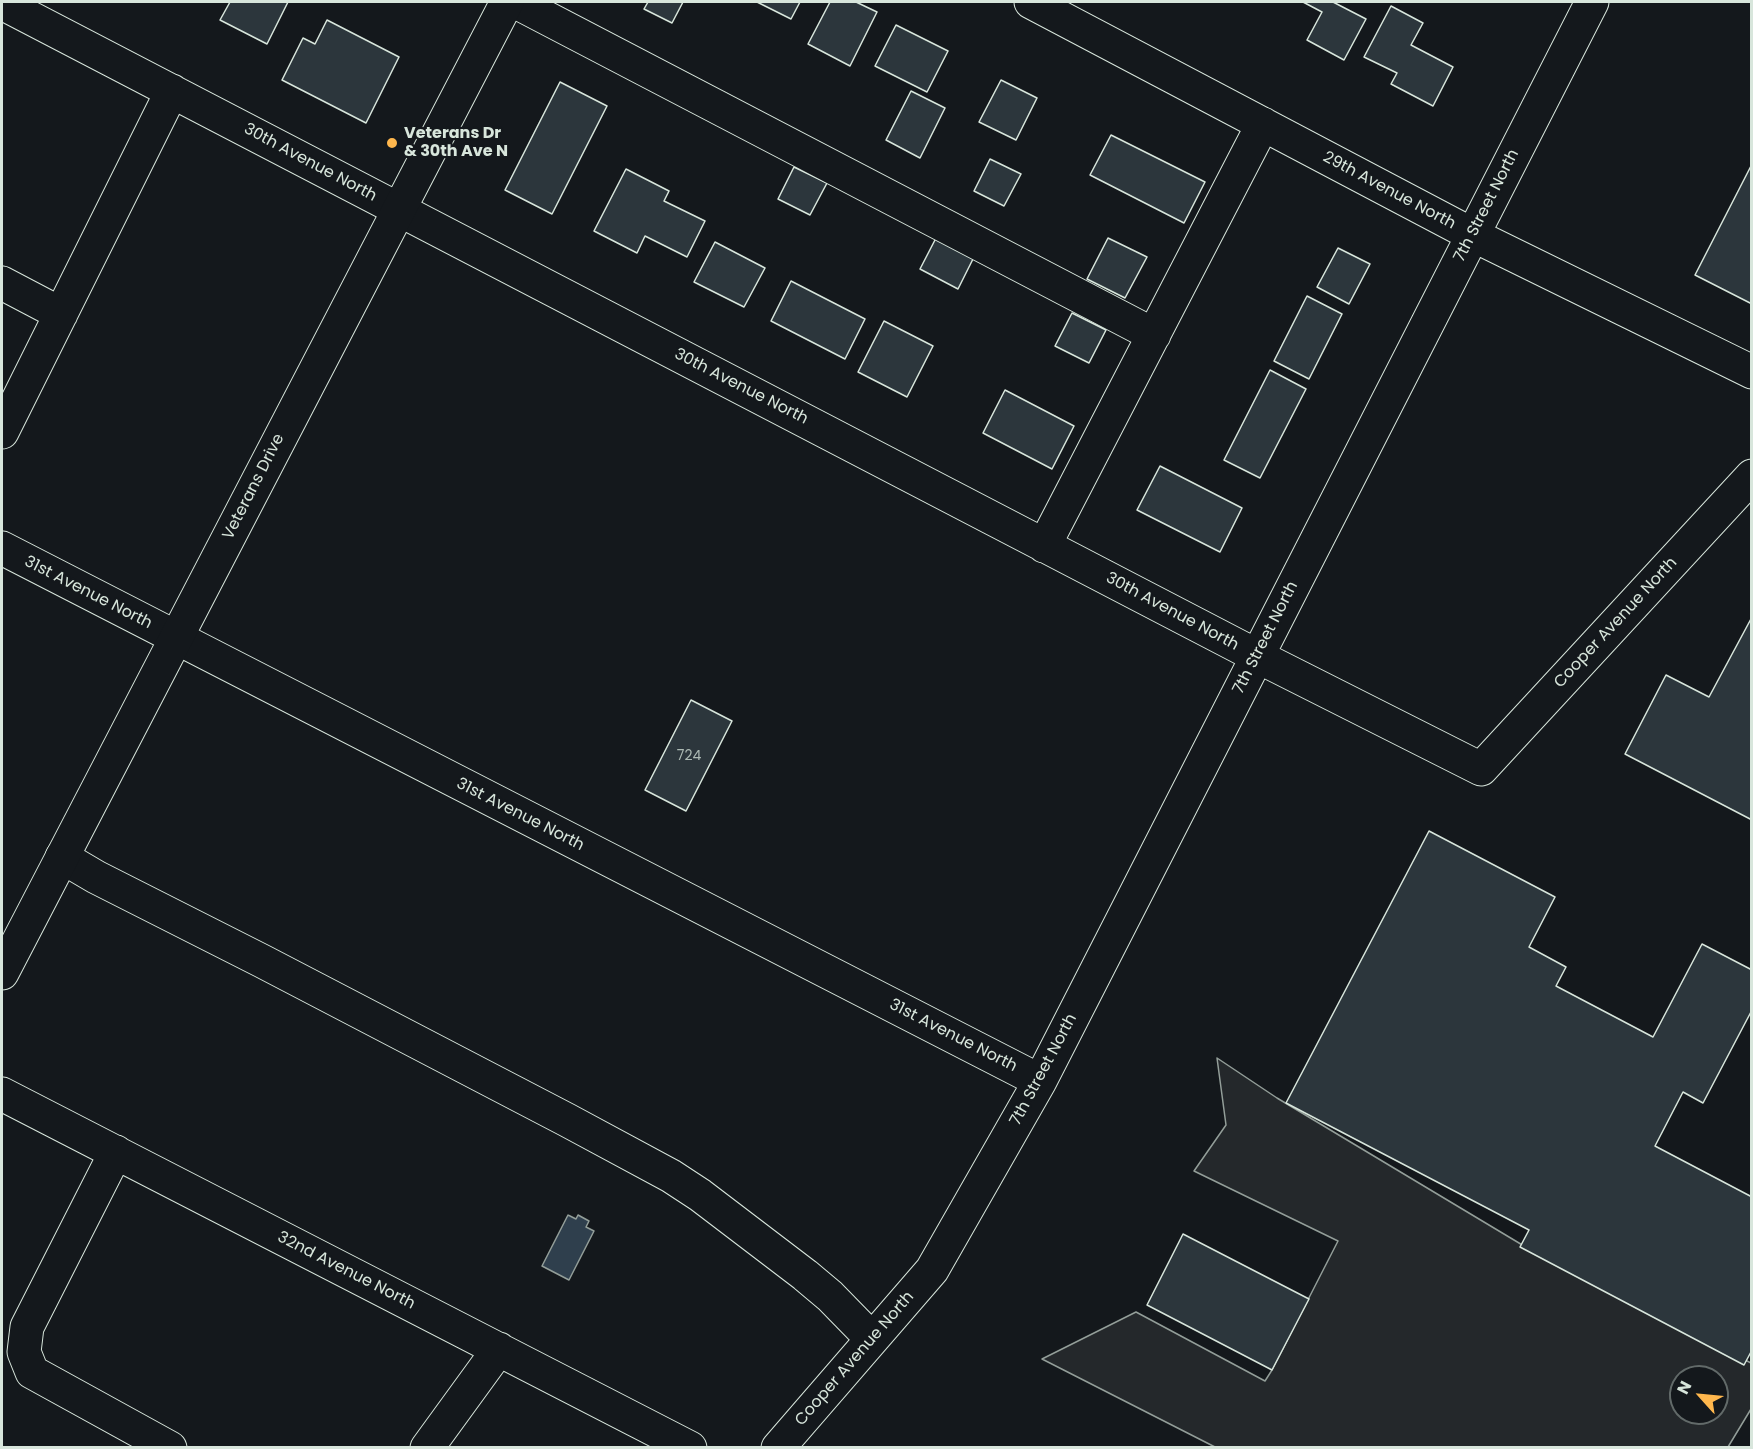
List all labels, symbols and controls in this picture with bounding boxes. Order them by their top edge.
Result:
street label: 30th Avenue North [240,120,380,206]
place label: Veterans Dr & 30th Ave N [404,124,508,162]
marker: Veterans Dr & 30th Ave N [385,136,399,150]
street label: 7th Street North [1450,147,1524,265]
street label: 29th Avenue North [1319,148,1459,234]
street label: 30th Avenue North [671,345,811,429]
street label: Veterans Drive [219,431,289,543]
street label: 31st Avenue North [21,552,155,634]
street label: Cooper Avenue North [1550,554,1682,692]
street label: 30th Avenue North [1102,569,1242,655]
street label: 7th Street North [1229,579,1303,697]
house number: 724 [677,748,701,764]
street label: 31st Avenue North [453,774,587,856]
street label: 31st Avenue North [886,995,1020,1077]
street label: 7th Street North [1006,1011,1082,1129]
street label: 32nd Avenue North [274,1228,418,1314]
street label: Cooper Avenue North [791,1288,919,1430]
north arrow [1669,1365,1729,1425]
text: N [1671,1377,1697,1398]

